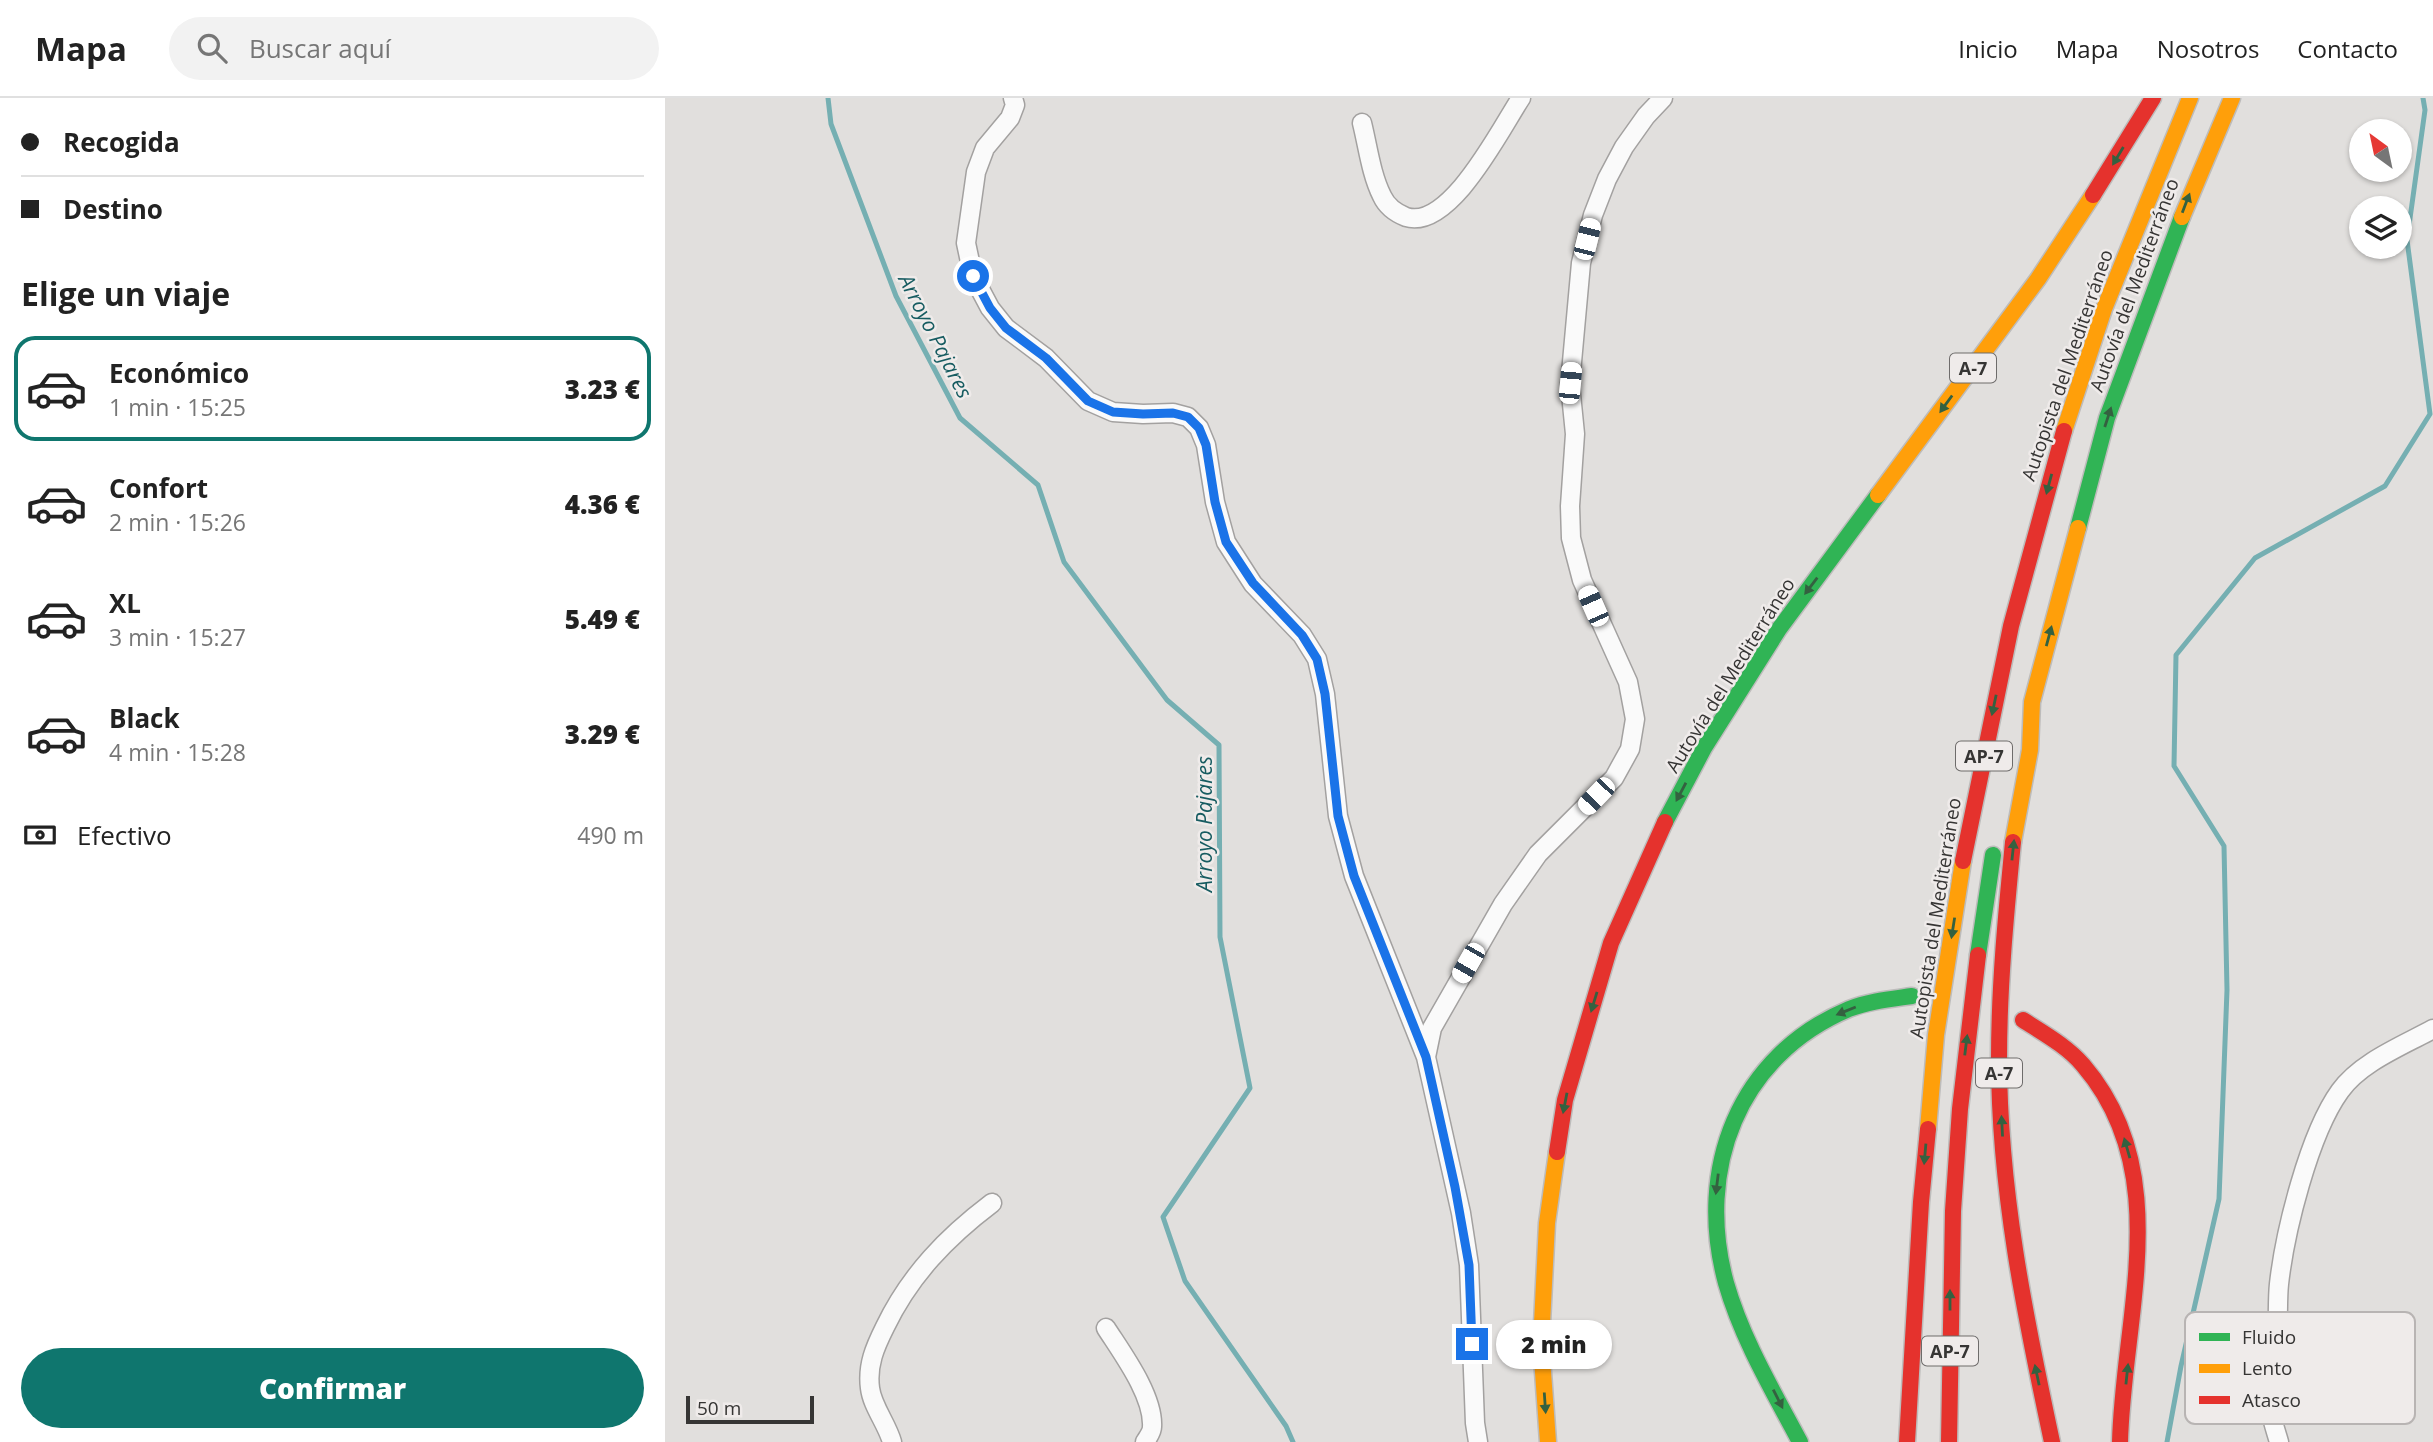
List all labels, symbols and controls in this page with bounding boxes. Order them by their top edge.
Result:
search box [169,17,659,80]
text: Mapa [35,26,127,71]
icon: search [193,29,231,67]
text: Buscar aquí [249,30,391,66]
text: Inicio [1958,32,2018,65]
text: Mapa [2056,32,2119,65]
text: Nosotros [2157,32,2259,65]
text: Contacto [2297,32,2398,65]
north arrow [2349,119,2411,182]
map controls [2349,119,2412,259]
text: Recogida [63,124,180,160]
one-way arrow [2112,147,2124,166]
street label: Autovía del Mediterráneo [2083,175,2185,395]
text: Destino [63,191,163,227]
one-way arrow [2181,192,2192,213]
button: layers [2349,196,2412,259]
car [1572,216,1603,262]
street label: Autopista del Mediterráneo [2015,246,2119,484]
route start [957,260,989,292]
water label: Arroyo Pajares [892,267,979,403]
text: Elige un viaje [21,272,230,315]
road number: A-7 [1950,354,1996,382]
text: Económico [109,355,249,391]
icon: car [25,357,88,420]
car [1558,361,1583,405]
text: 3.23 € [565,371,640,407]
text: 1 min · 15:25 [109,391,246,423]
one-way arrow [1939,394,1954,412]
one-way arrow [2104,406,2114,427]
text: Confort [109,470,208,506]
icon: car [25,472,88,535]
one-way arrow [2043,473,2054,495]
text: 4.36 € [565,486,640,522]
text: 2 min · 15:26 [109,506,246,538]
street label: Autovía del Mediterráneo [1659,573,1801,777]
one-way arrow [1804,577,1818,595]
car [1575,583,1612,629]
text: XL [109,585,141,621]
icon: car [25,587,88,650]
text: 5.49 € [565,601,640,637]
text: 3 min · 15:27 [109,621,246,653]
one-way arrow [2045,625,2055,646]
one-way arrow [1989,694,2000,716]
text: Black [109,700,180,736]
icon: car [25,702,88,765]
text: 3.29 € [565,716,640,752]
text: 4 min · 15:28 [109,736,246,768]
road number: AP-7 [1956,742,2012,770]
water label: Arroyo Pajares [1190,756,1218,894]
car [1574,774,1619,818]
one-way arrow [1675,782,1686,802]
street label: Autopista del Mediterráneo [1903,796,1967,1040]
icon: cash [21,816,59,854]
text: Efectivo [77,817,172,853]
text: 490 m [577,819,644,851]
one-way arrow [2007,839,2018,861]
one-way arrow [1947,917,1958,939]
car [1449,940,1488,986]
one-way arrow [1588,991,1598,1012]
one-way arrow [1835,1006,1856,1017]
one-way arrow [1961,1034,1972,1056]
road number: A-7 [1976,1058,2022,1088]
one-way arrow [1559,1092,1570,1114]
one-way arrow [1996,1115,2007,1137]
one-way arrow [2122,1138,2132,1159]
one-way arrow [1919,1143,1930,1165]
one-way arrow [1711,1173,1722,1195]
one-way arrow [1944,1289,1956,1311]
legend [2185,1312,2415,1424]
callout: 2 min [1497,1320,1612,1368]
text: Fluido [2242,1324,2296,1350]
route end [1456,1328,1488,1360]
text: 2 min [1521,1328,1587,1360]
road number: AP-7 [1922,1336,1978,1366]
button: Confirmar [21,1348,644,1428]
text: Lento [2242,1355,2292,1381]
one-way arrow [2121,1363,2132,1385]
one-way arrow [2032,1364,2043,1386]
text: Atasco [2242,1387,2301,1413]
one-way arrow [1772,1389,1784,1409]
one-way arrow [1540,1392,1551,1414]
scale bar [686,1393,814,1425]
text: 50 m [697,1395,741,1421]

